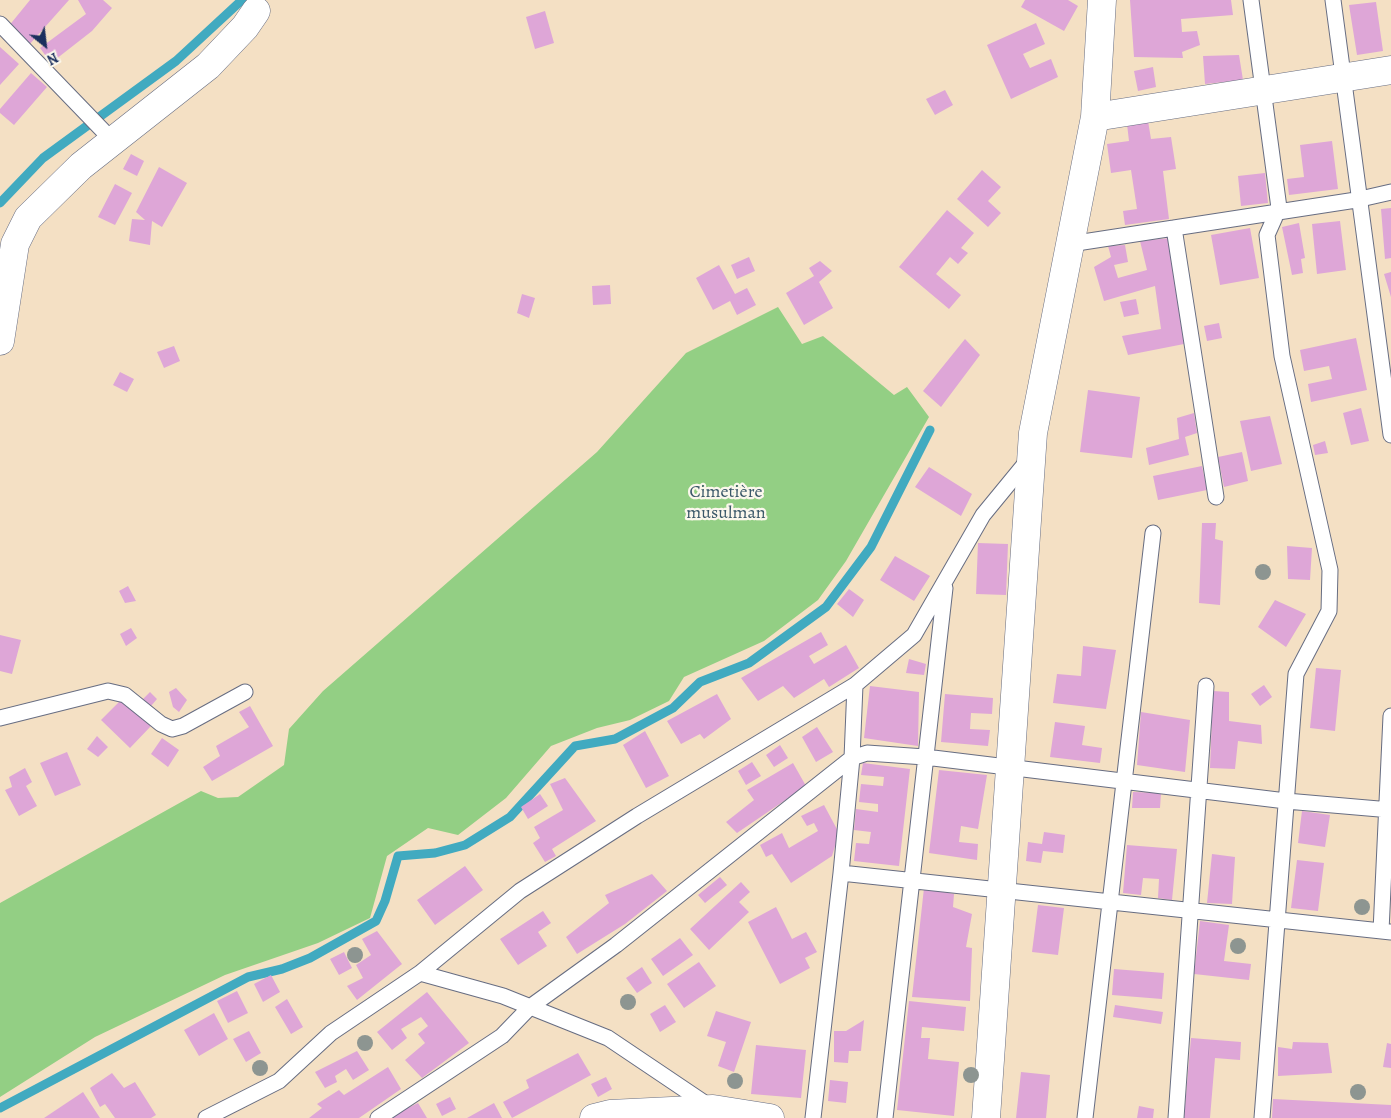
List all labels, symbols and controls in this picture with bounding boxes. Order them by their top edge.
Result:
north arrow [20,20,70,70]
text: N [43,48,62,69]
park label: Cimetière musulman [686,482,766,524]

